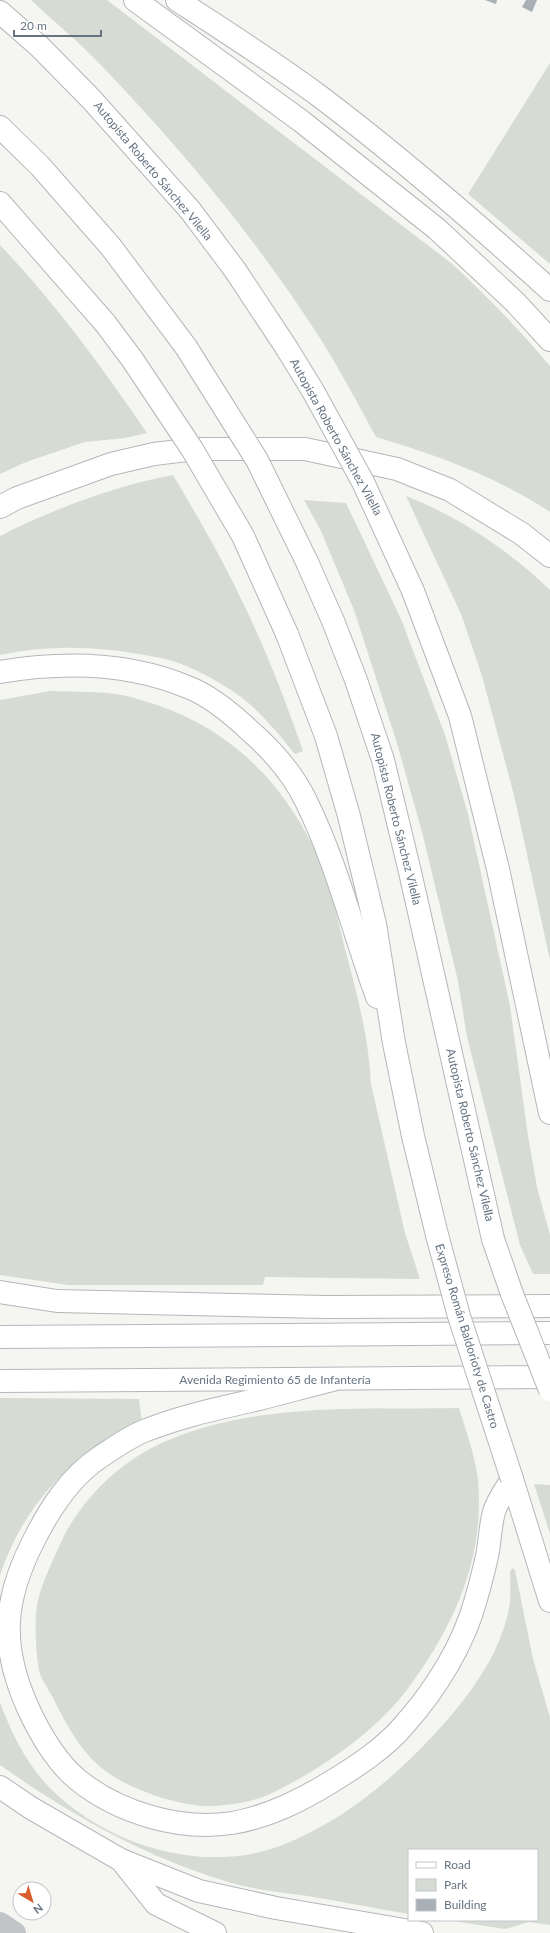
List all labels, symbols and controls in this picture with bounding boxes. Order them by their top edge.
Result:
scale bar [14,12,101,38]
text: 20 m [20,18,47,33]
street label: Autopista Roberto Sánchez Vilella [91,98,216,243]
street label: Autopista Roberto Sánchez Vilella [287,356,386,518]
street label: Autopista Roberto Sánchez Vilella [368,731,425,907]
street label: Autopista Roberto Sánchez Vilella [443,1047,498,1223]
street label: Expreso Román Baldorioty de Castro [432,1242,503,1430]
street label: Avenida Regimiento 65 de Infantería [179,1372,371,1387]
legend [408,1849,538,1921]
text: Road [444,1857,471,1872]
text: Park [444,1877,468,1892]
north arrow [12,1881,52,1921]
text: Building [444,1897,487,1912]
text: N [31,1902,46,1917]

